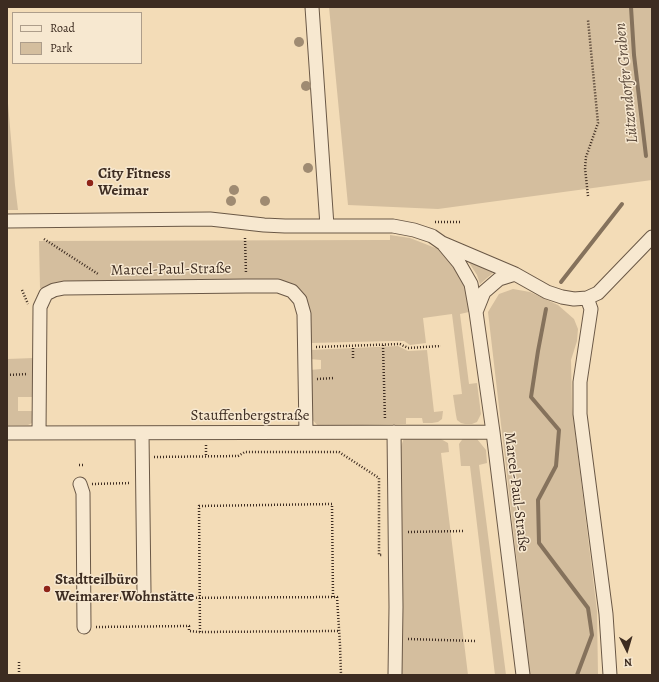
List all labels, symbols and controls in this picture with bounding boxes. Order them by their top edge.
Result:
legend [12,12,142,64]
text: Road [50,20,75,36]
water label: Lützendorfer Graben [611,22,643,144]
text: Park [50,40,73,56]
place label: City Fitness Weimar [98,165,171,200]
marker: City Fitness Weimar [85,178,95,188]
street label: Marcel-Paul-Straße [111,260,231,280]
street label: Stauffenbergstraße [191,407,309,425]
street label: Marcel-Paul-Straße [500,431,532,553]
place label: Stadtteilbüro Weimarer Wohnstätte [55,571,194,606]
marker: Stadtteilbüro Weimarer Wohnstätte [42,584,52,594]
north arrow [607,630,647,670]
text: N [623,655,633,670]

